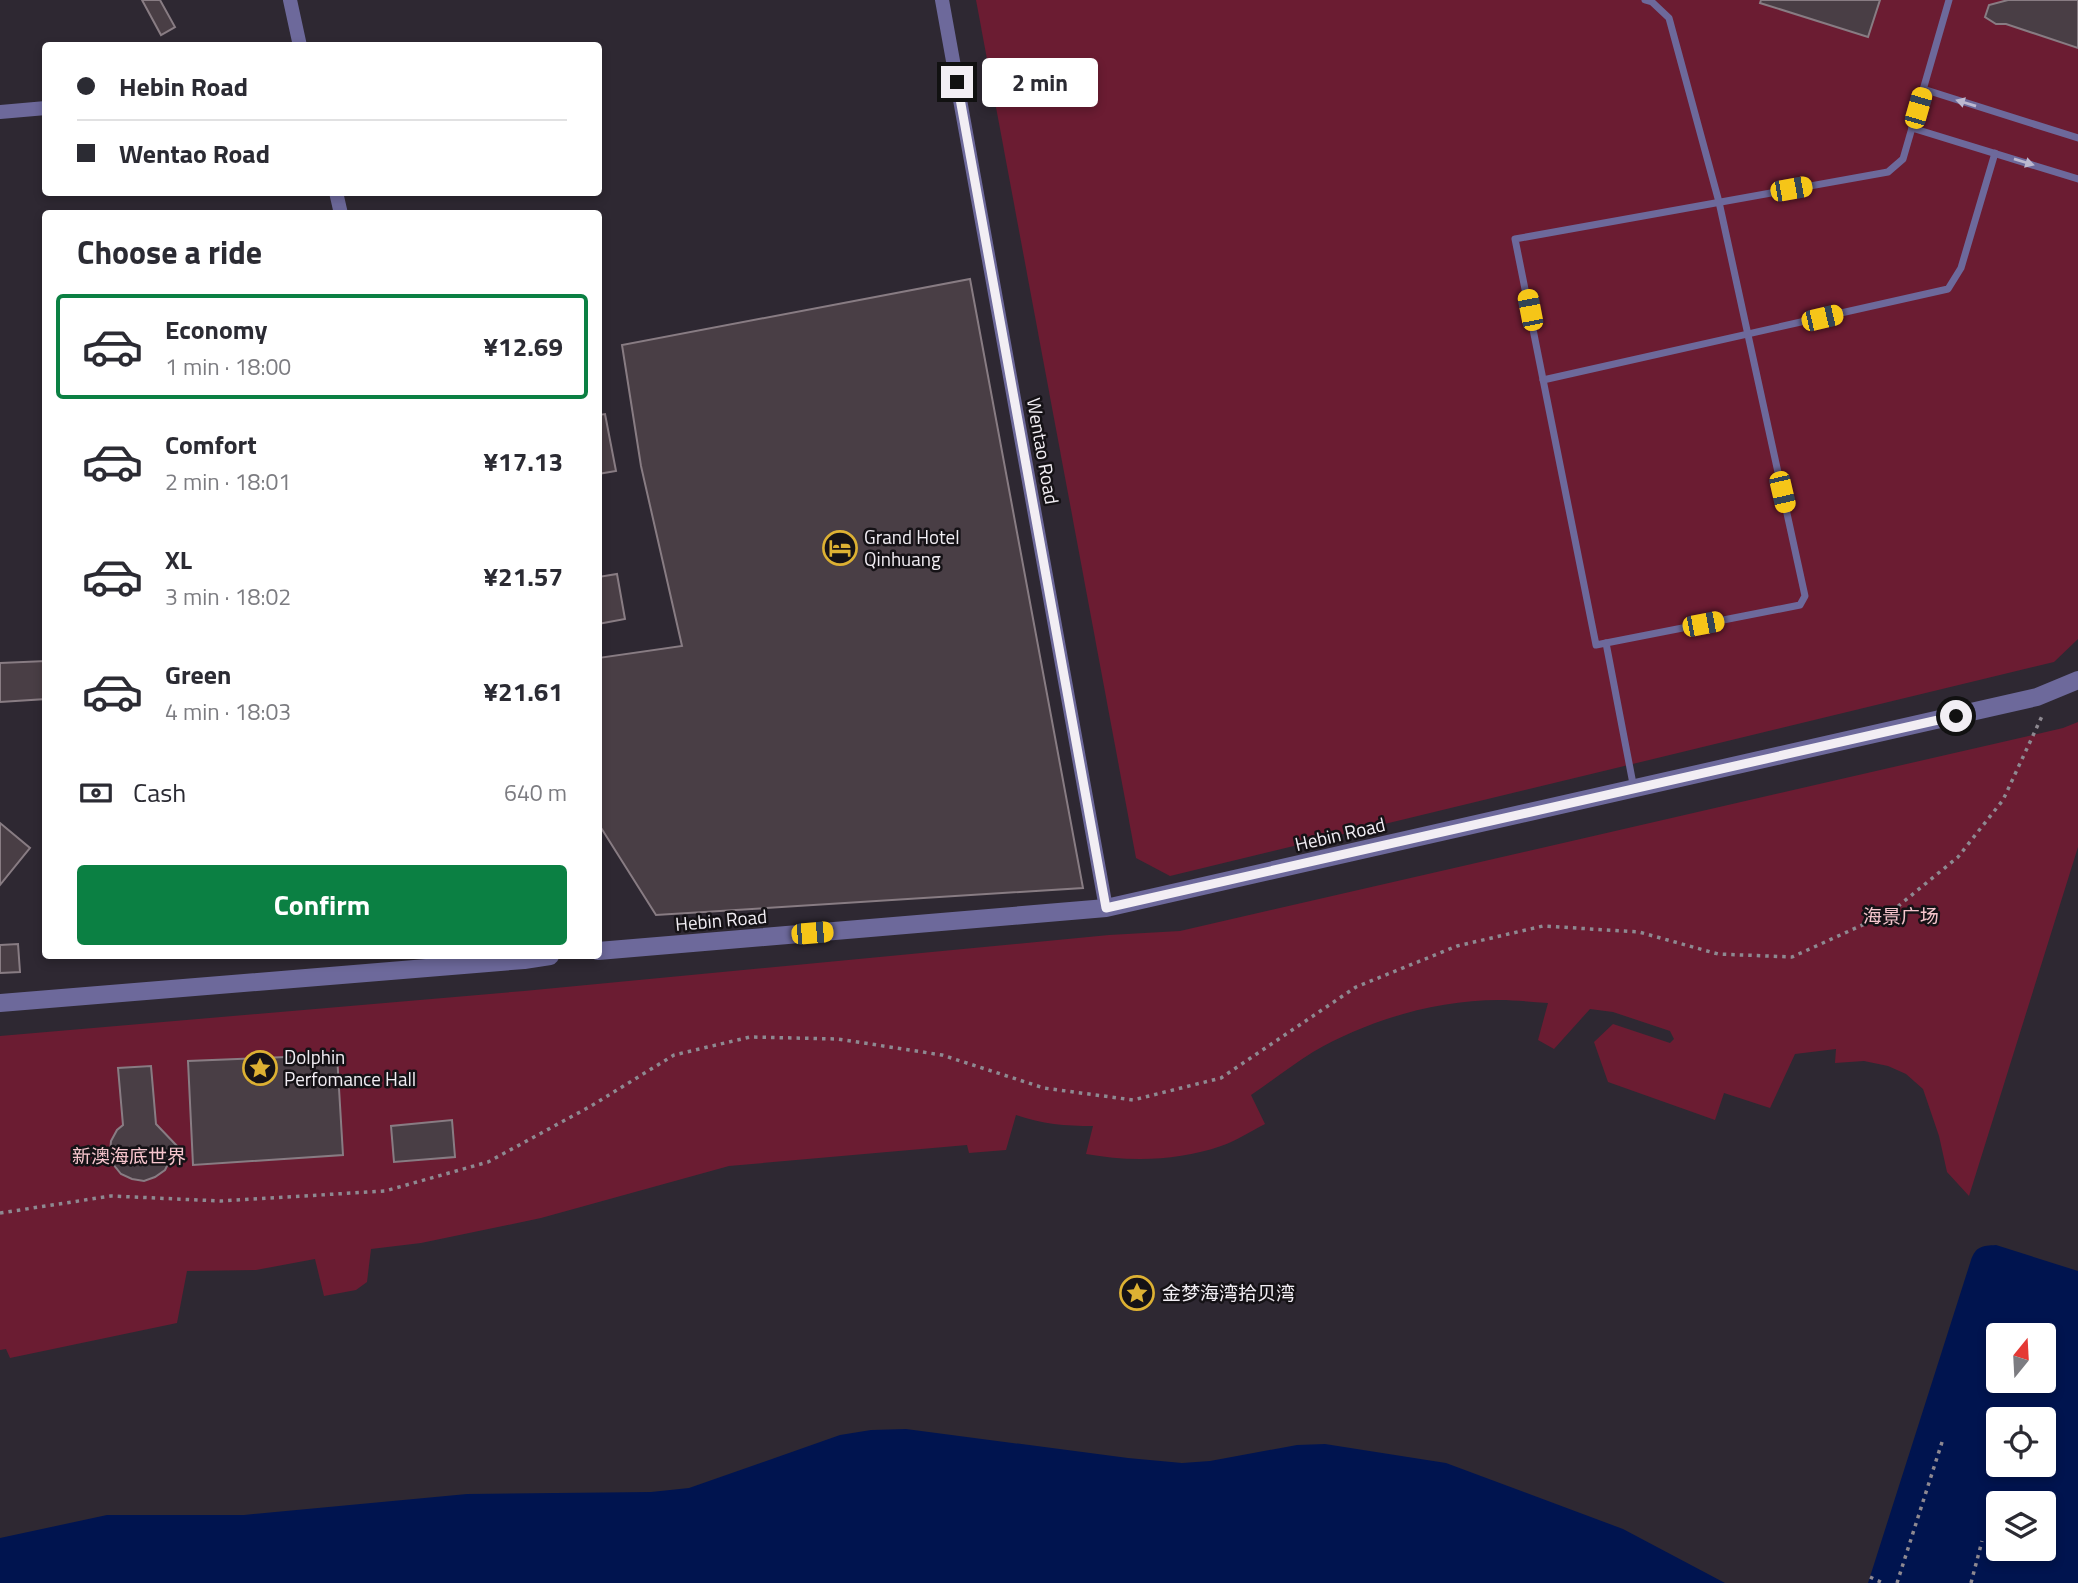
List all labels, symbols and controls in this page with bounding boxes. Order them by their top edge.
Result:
callout: 2 min [982,57,1097,106]
text: 2 min [1012,65,1068,100]
route end [941,66,973,98]
text: Hebin Road [119,67,248,106]
car [1903,85,1934,131]
one-way arrow [1955,97,1976,107]
text: Wentao Road [119,134,270,173]
one-way arrow [2014,158,2035,168]
car [1769,175,1814,203]
text: Choose a ride [77,228,262,276]
car [1516,287,1545,333]
car [1800,303,1845,333]
text: Economy [165,310,267,349]
icon: car [81,315,144,378]
text: ¥12.69 [484,327,563,366]
text: 1 min · 18:00 [165,349,291,384]
street label: Wentao Road [1020,395,1067,506]
text: Comfort [165,425,257,464]
icon: car [81,430,144,493]
text: ¥17.13 [484,442,563,481]
text: 2 min · 18:01 [165,464,291,499]
car [1768,469,1797,515]
place label: Grand Hotel Qinhuang [864,522,960,573]
hotel icon: Grand Hotel Qinhuang [821,529,859,567]
text: XL [165,540,192,579]
icon: car [81,545,144,608]
text: ¥21.57 [484,557,563,596]
text: 3 min · 18:02 [165,579,291,614]
car [1681,610,1726,638]
text: Green [165,655,231,694]
icon: car [81,660,144,723]
text: ¥21.61 [484,672,563,711]
text: 4 min · 18:03 [165,694,291,729]
route start [1940,700,1972,732]
text: Cash [133,773,186,812]
icon: cash [77,774,115,812]
text: 640 m [504,775,567,810]
street label: Hebin Road [1292,809,1388,858]
button: Confirm [77,865,567,945]
street label: Hebin Road [674,901,768,938]
park label: 海景广场 [1863,901,1939,930]
car [791,921,834,945]
place label: Dolphin Perfomance Hall [284,1042,416,1093]
place icon: Dolphin Perfomance Hall [241,1049,279,1087]
park label: 新澳海底世界 [72,1141,186,1170]
place icon: 金梦海湾拾贝湾 [1118,1274,1156,1312]
place label: 金梦海湾拾贝湾 [1162,1278,1295,1307]
north arrow [1986,1323,2056,1393]
map controls [1986,1323,2056,1561]
button: locate [1986,1407,2056,1477]
button: layers [1986,1491,2056,1561]

